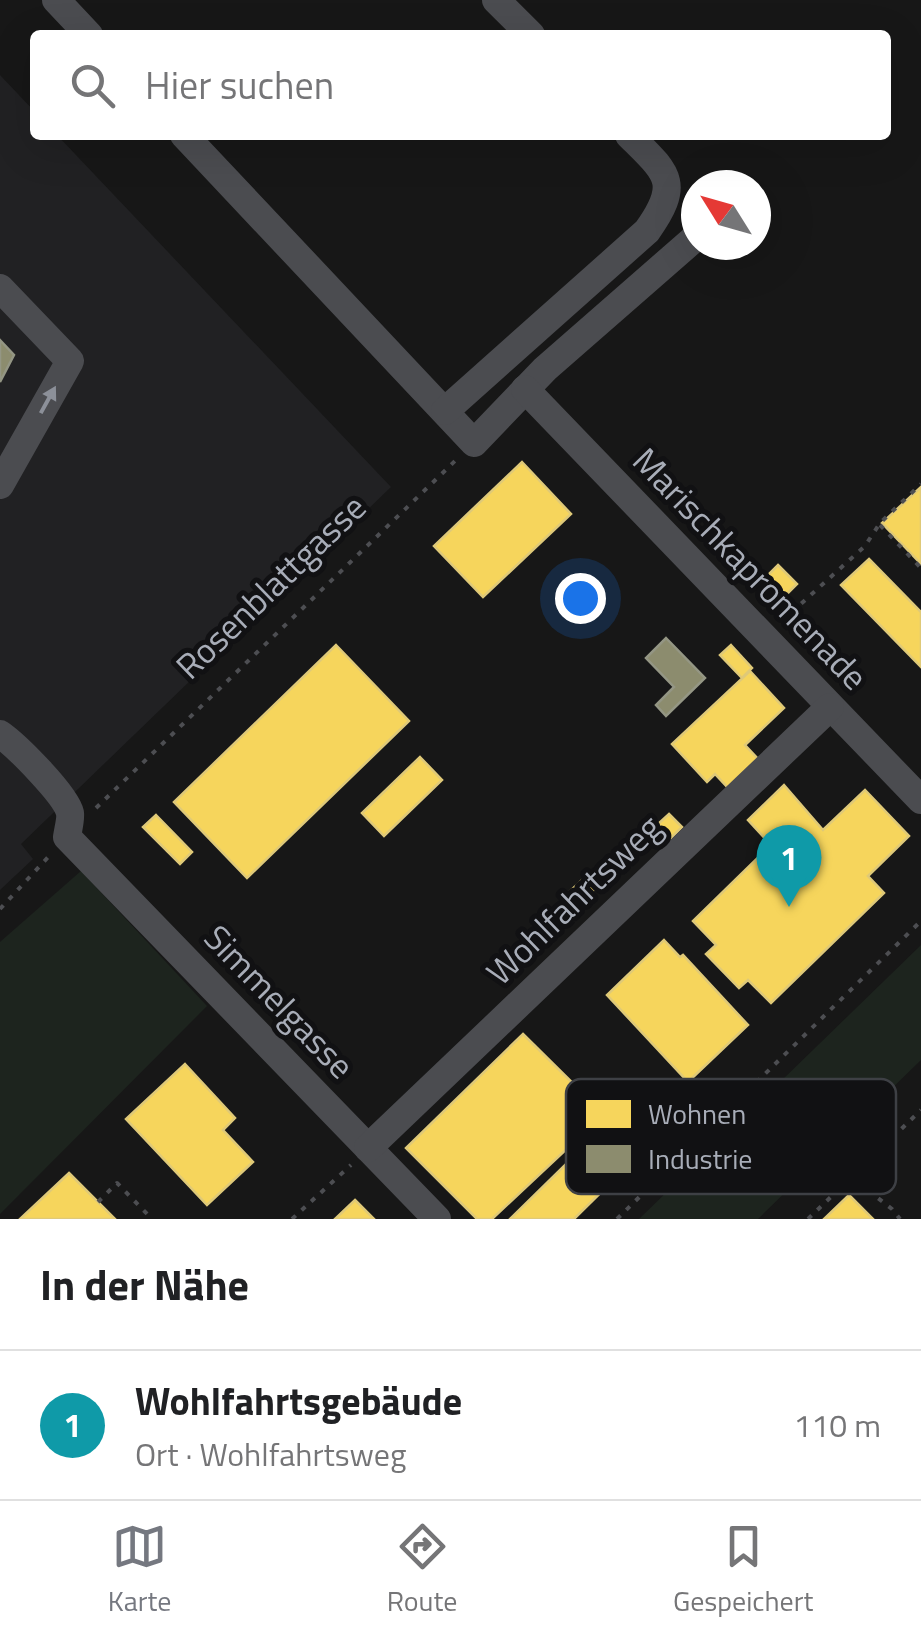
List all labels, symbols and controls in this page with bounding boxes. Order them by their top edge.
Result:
search box [30,30,891,140]
text: Hier suchen [145,56,334,114]
icon: search [65,58,120,113]
north arrow [681,170,771,260]
one-way arrow [38,386,56,414]
street label: Marischkapromenade [620,435,881,702]
street label: Rosenblattgasse [163,481,378,691]
your location [555,573,606,624]
street label: Wohlfahrtsweg [473,801,673,997]
pin: 1 [756,824,822,907]
street label: Simmelgasse [192,912,367,1091]
legend [566,1079,896,1194]
text: Wohnen [648,1092,746,1135]
text: Industrie [648,1137,752,1180]
text: In der Nähe [40,1252,249,1316]
text: Wohlfahrtsgebäude [135,1372,462,1430]
text: 1 [64,1401,81,1449]
text: 110 m [793,1401,881,1449]
text: Ort · Wohlfahrtsweg [135,1430,406,1478]
tab: Karte [108,1519,171,1622]
tab: Route [387,1519,457,1622]
tab: Gespeichert [673,1519,813,1622]

